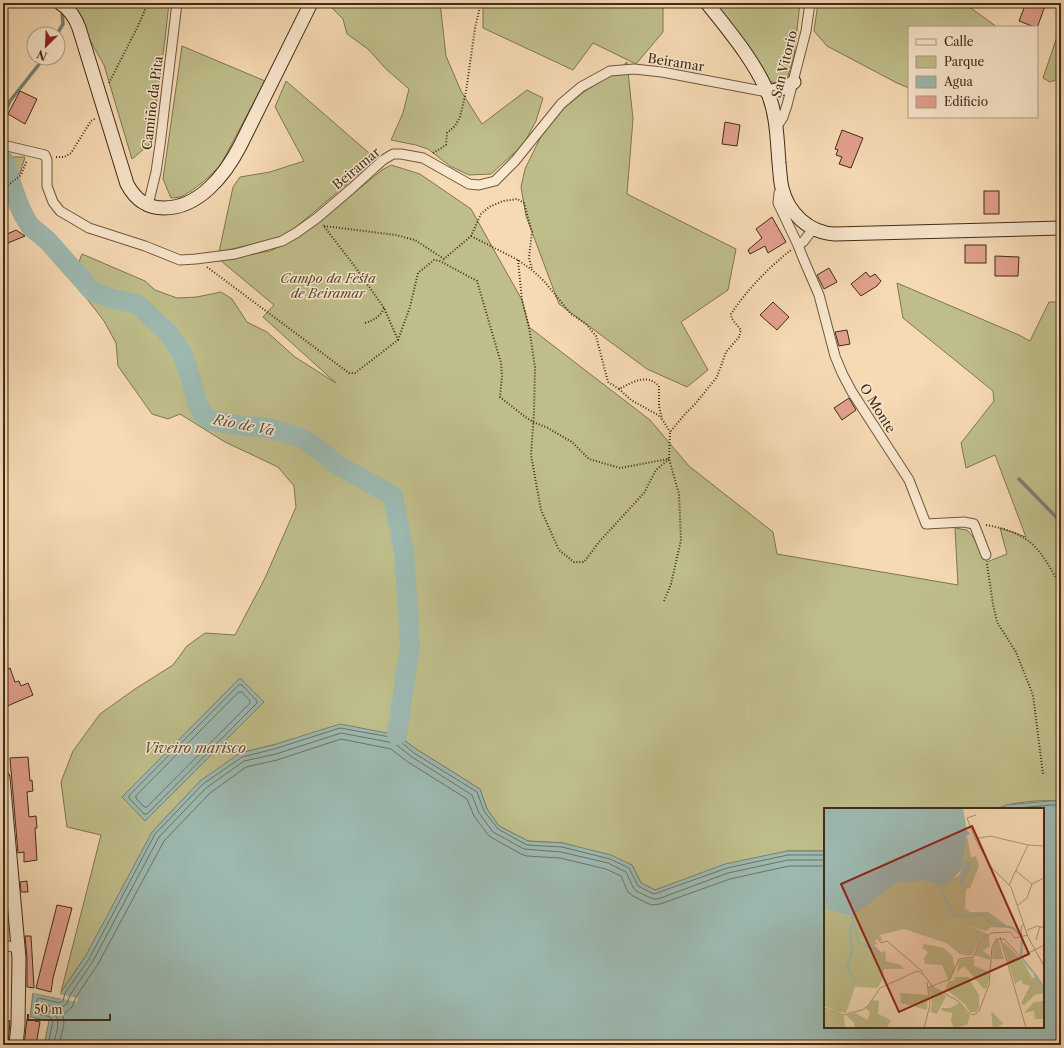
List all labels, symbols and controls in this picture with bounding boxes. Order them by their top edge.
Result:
north arrow [26,26,66,66]
legend [908,26,1038,118]
street label: San Vitorio [768,29,800,99]
text: Calle [944,34,974,49]
text: N [34,47,49,63]
street label: Beiramar [647,50,706,74]
text: Parque [944,54,985,69]
street label: Camiño da Pita [138,55,166,151]
text: Agua [943,74,974,89]
text: Edificio [944,94,988,109]
street label: Beiramar [329,143,383,192]
park label: Campo da Festa de Beiramar [280,270,376,301]
street label: O Monte [857,380,899,436]
water label: Río de Va [211,410,277,440]
water label: Viveiro marisco [144,739,246,757]
inset map [824,808,1044,1028]
scale bar [28,996,110,1022]
text: 50 m [34,1002,63,1017]

